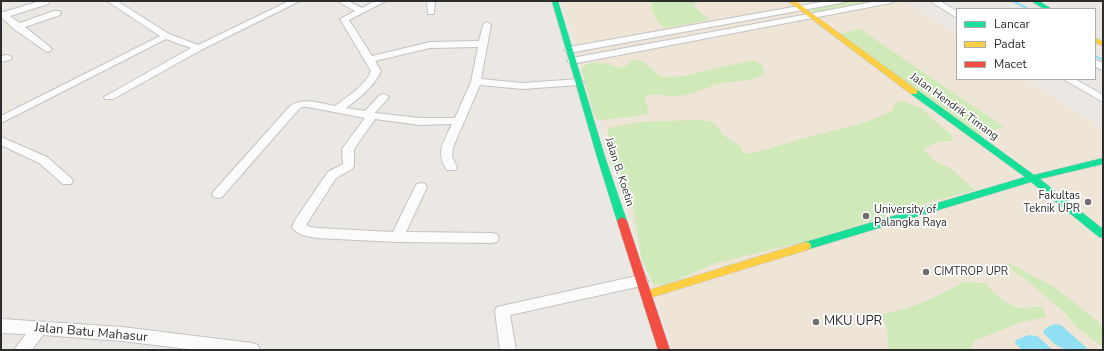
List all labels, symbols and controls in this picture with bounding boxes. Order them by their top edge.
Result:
legend [956,8,1096,80]
text: Lancar [994,16,1030,32]
text: Padat [994,36,1025,52]
text: Macet [994,56,1027,72]
street label: Jalan Hendrik Timang [907,70,1001,144]
street label: Jalan B. Koetin [602,136,636,208]
place label: Fakultas Teknik UPR [1023,189,1080,215]
marker: Fakultas Teknik UPR [1083,197,1093,207]
place label: University of Palangka Raya [874,203,947,229]
marker: University of Palangka Raya [861,211,871,221]
place label: CIMTROP UPR [934,265,1008,279]
marker: CIMTROP UPR [921,267,931,277]
place label: MKU UPR [824,314,882,330]
marker: MKU UPR [811,317,821,327]
street label: Jalan Batu Mahasur [34,320,148,346]

